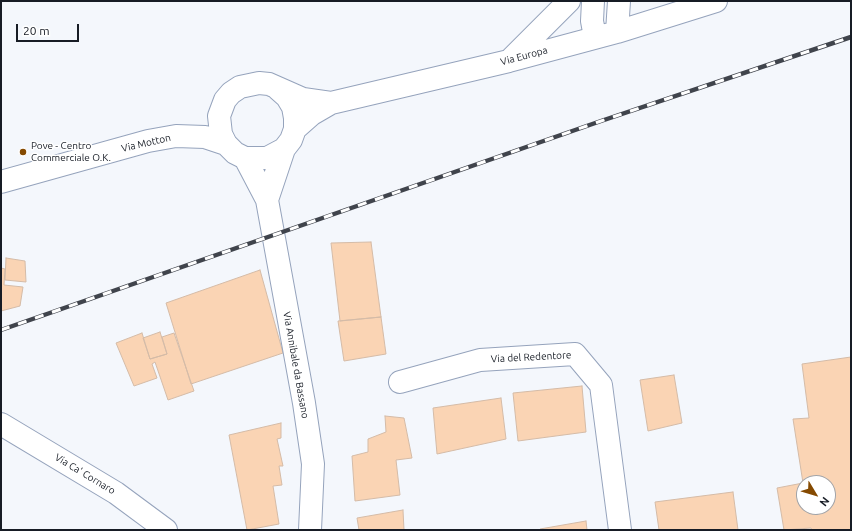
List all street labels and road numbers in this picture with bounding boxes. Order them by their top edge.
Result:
street label: Via Europa [499,44,549,68]
street label: Via Motton [120,131,172,155]
street label: Via Annibale da Bassano [281,311,311,419]
street label: Via del Redentore [490,349,572,365]
street label: Via Ca' Cornaro [53,451,117,497]

